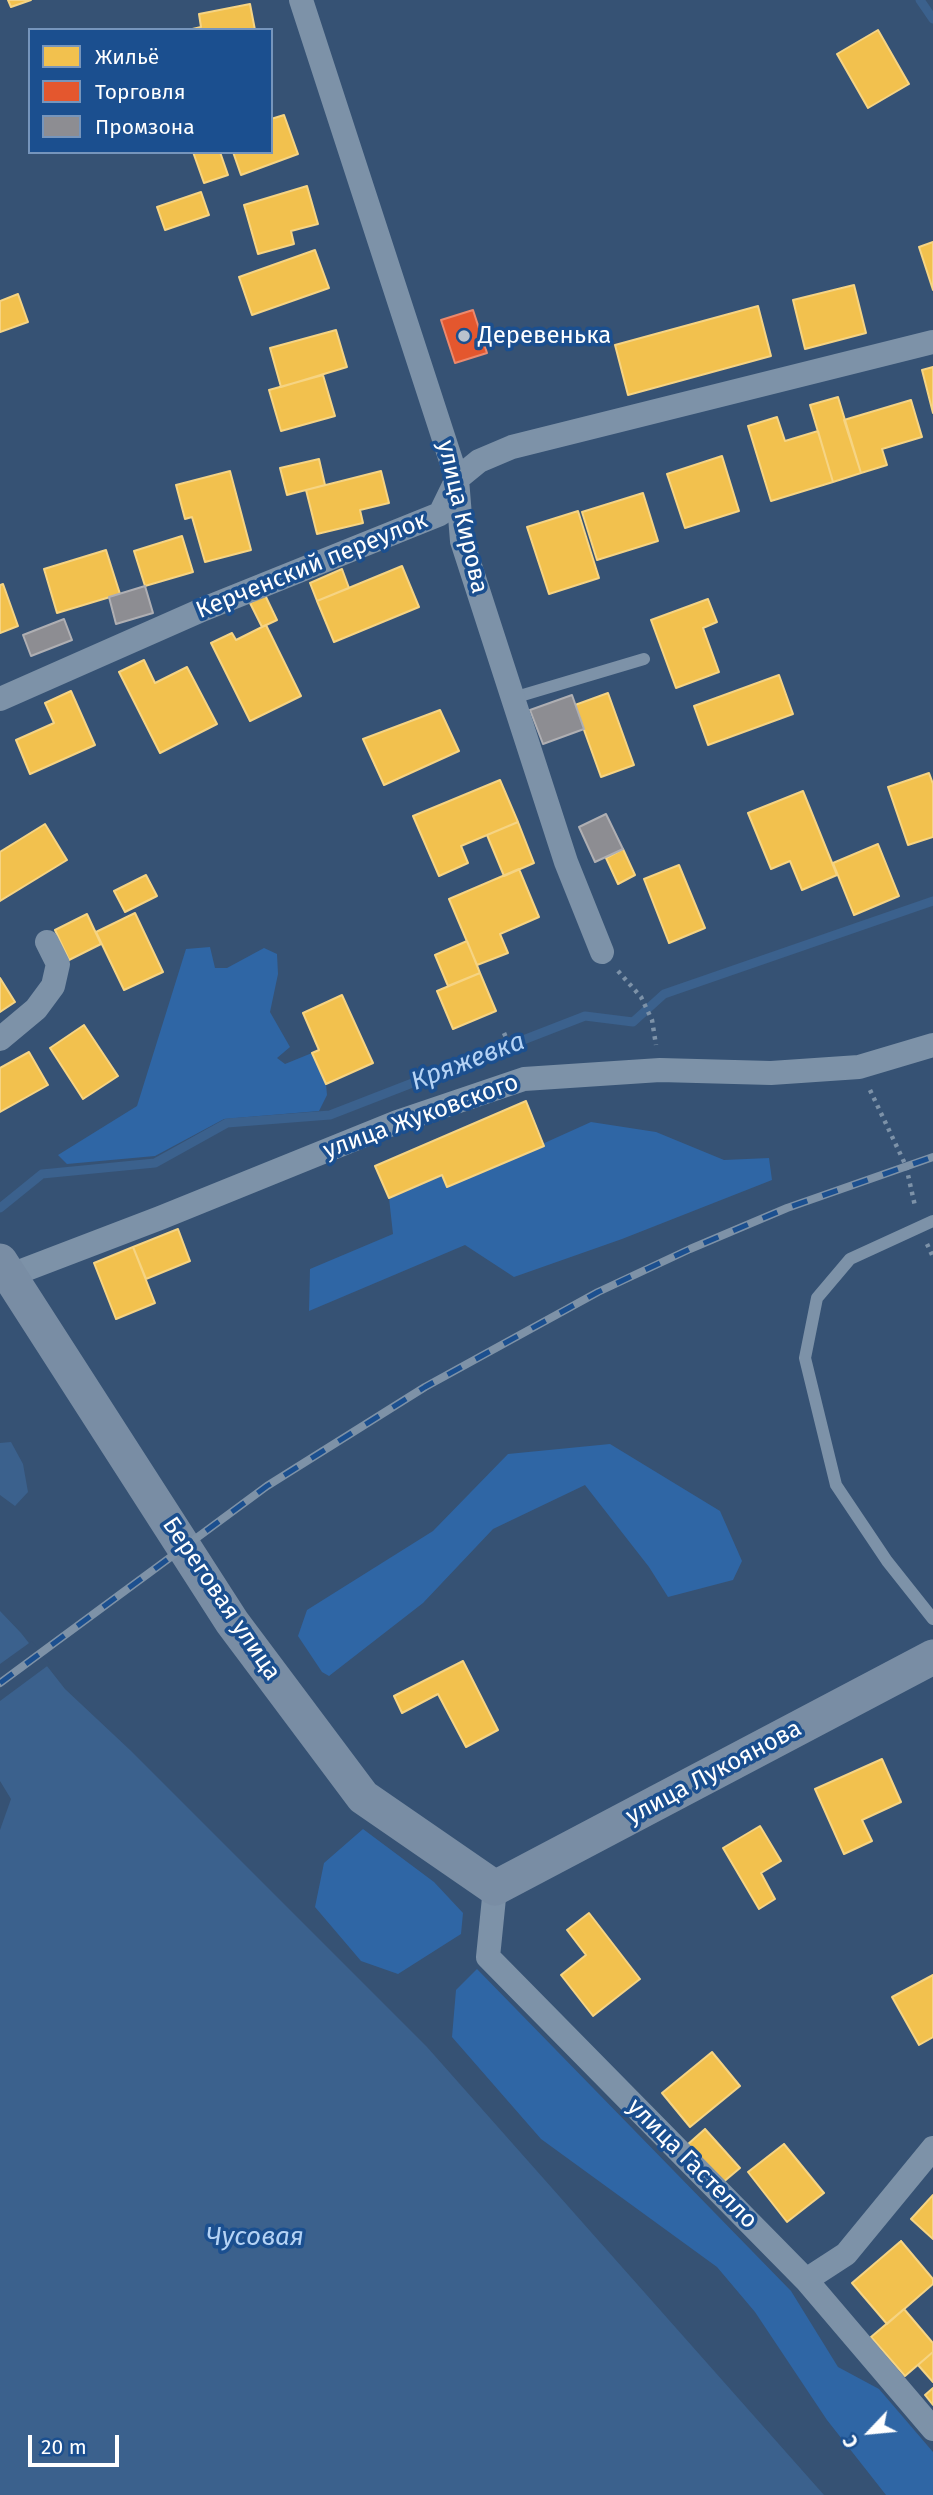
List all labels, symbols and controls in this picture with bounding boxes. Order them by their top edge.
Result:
legend [28,28,273,154]
text: Жильё [95,44,159,70]
text: Торговля [95,79,186,105]
text: Промзона [95,114,195,140]
place label: Деревенька [478,322,611,350]
marker: Деревенька [456,328,472,344]
street label: улица Кирова [430,438,494,596]
street label: Керченский переулок [192,506,432,626]
water label: Кряжевка [407,1026,529,1098]
street label: улица Жуковского [319,1068,523,1166]
street label: Береговая улица [156,1512,286,1686]
street label: улица Лукоянова [621,1715,807,1831]
street label: улица Гастелло [621,2093,763,2235]
water label: Чусовая [206,2222,304,2254]
north arrow [835,2397,905,2467]
scale bar [32,2422,122,2466]
text: С [838,2431,863,2451]
text: 20 m [41,2434,87,2460]

